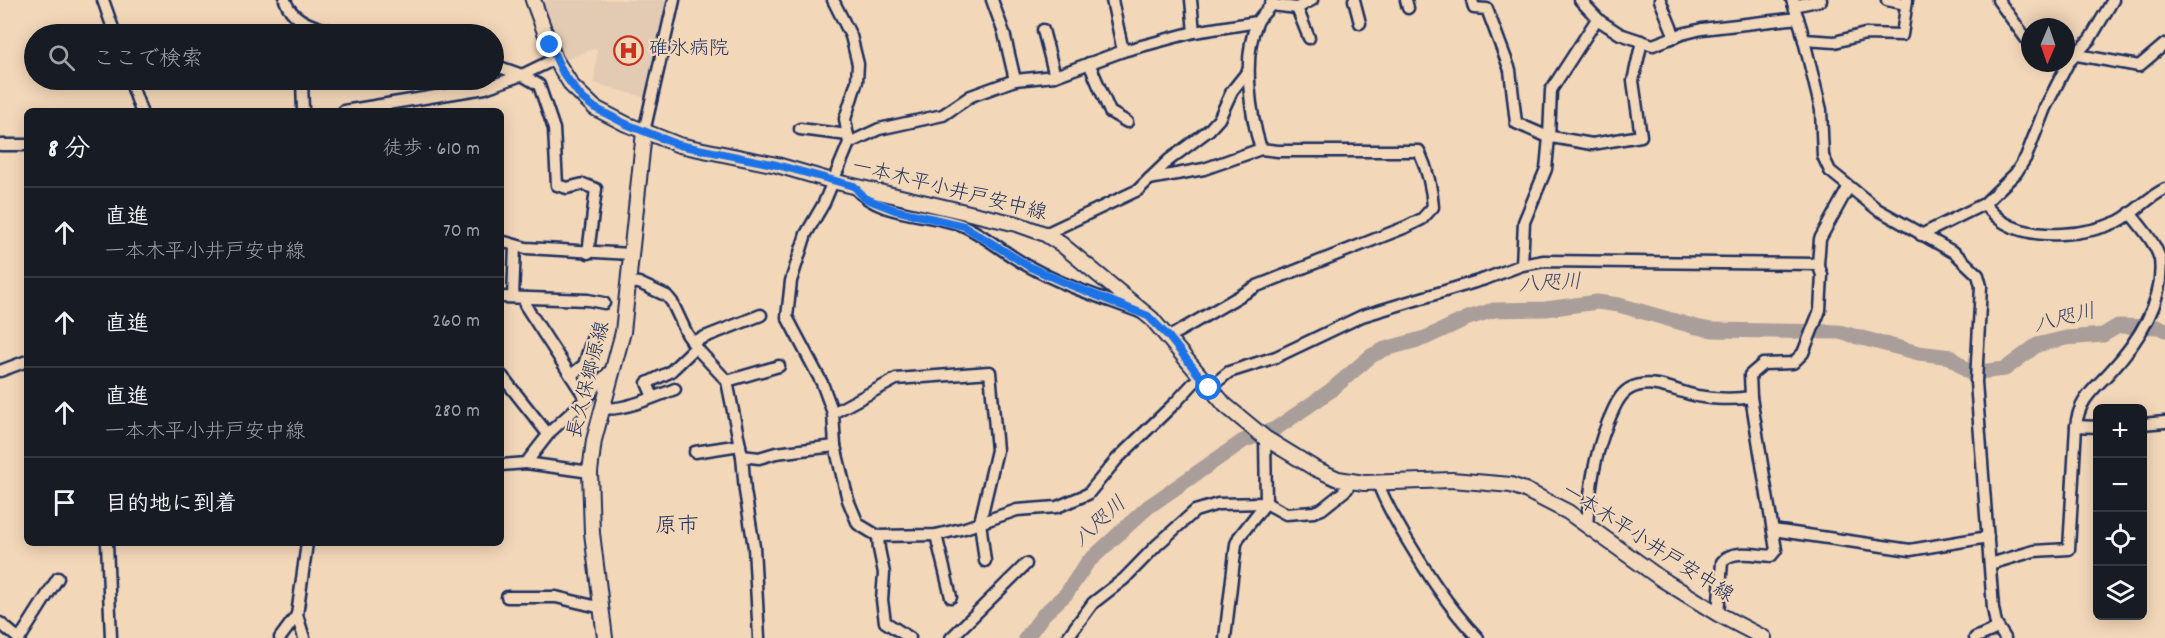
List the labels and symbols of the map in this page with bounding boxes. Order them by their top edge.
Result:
north arrow [2021,18,2075,72]
route end [536,31,562,57]
hospital icon: 碓氷病院 [612,34,644,66]
place label: 碓氷病院 [649,36,729,64]
street label: 一本木平小井戸安中線 [849,153,1049,229]
water label: 八咫川 [1518,268,1582,302]
water label: 八咫川 [2031,298,2099,342]
street label: 長久保郷原線 [562,318,618,442]
route start [1195,374,1221,400]
street label: 一本木平小井戸安中線 [1556,478,1738,610]
water label: 八咫川 [1068,491,1134,555]
district label: 原市 [655,512,699,543]

